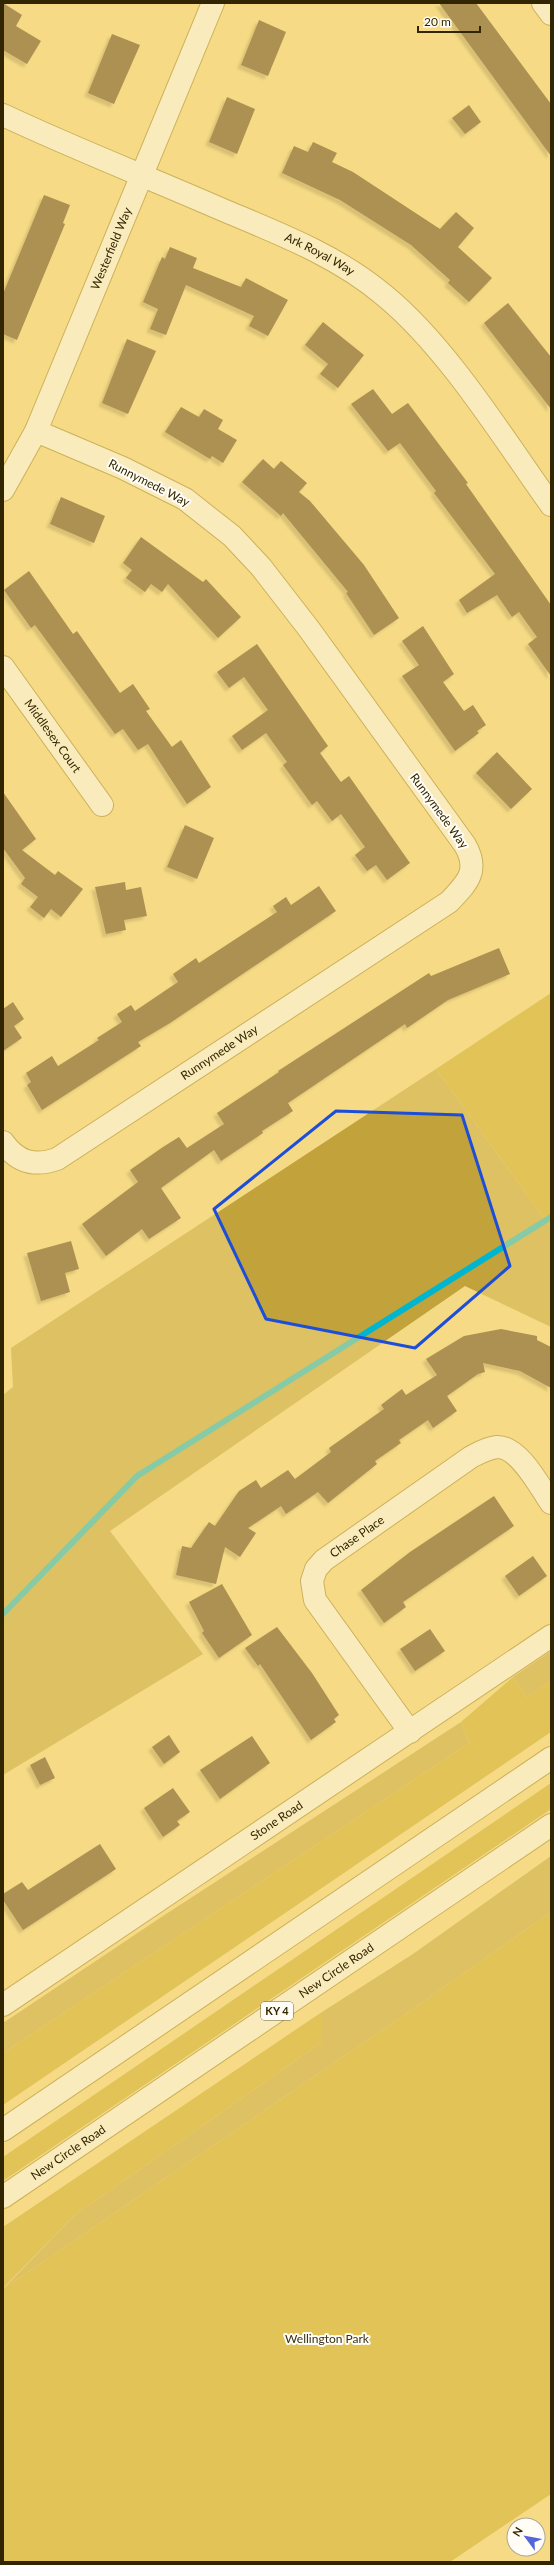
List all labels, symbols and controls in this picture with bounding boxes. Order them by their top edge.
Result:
scale bar [418,8,480,34]
text: 20 m [424,14,451,29]
street label: Westerfield Way [87,204,135,292]
street label: Ark Royal Way [283,229,358,279]
street label: Runnymede Way [106,456,193,510]
street label: Middlesex Court [21,696,85,776]
street label: Runnymede Way [407,770,472,852]
street label: Runnymede Way [178,1021,261,1083]
street label: Chase Place [327,1512,387,1561]
street label: Stone Road [247,1797,306,1843]
street label: New Circle Road [296,1940,376,2001]
road number: KY 4 [261,2002,293,2020]
street label: New Circle Road [28,2122,108,2183]
park label: Wellington Park [285,2331,370,2346]
north arrow [506,2517,546,2557]
text: N [509,2524,525,2538]

